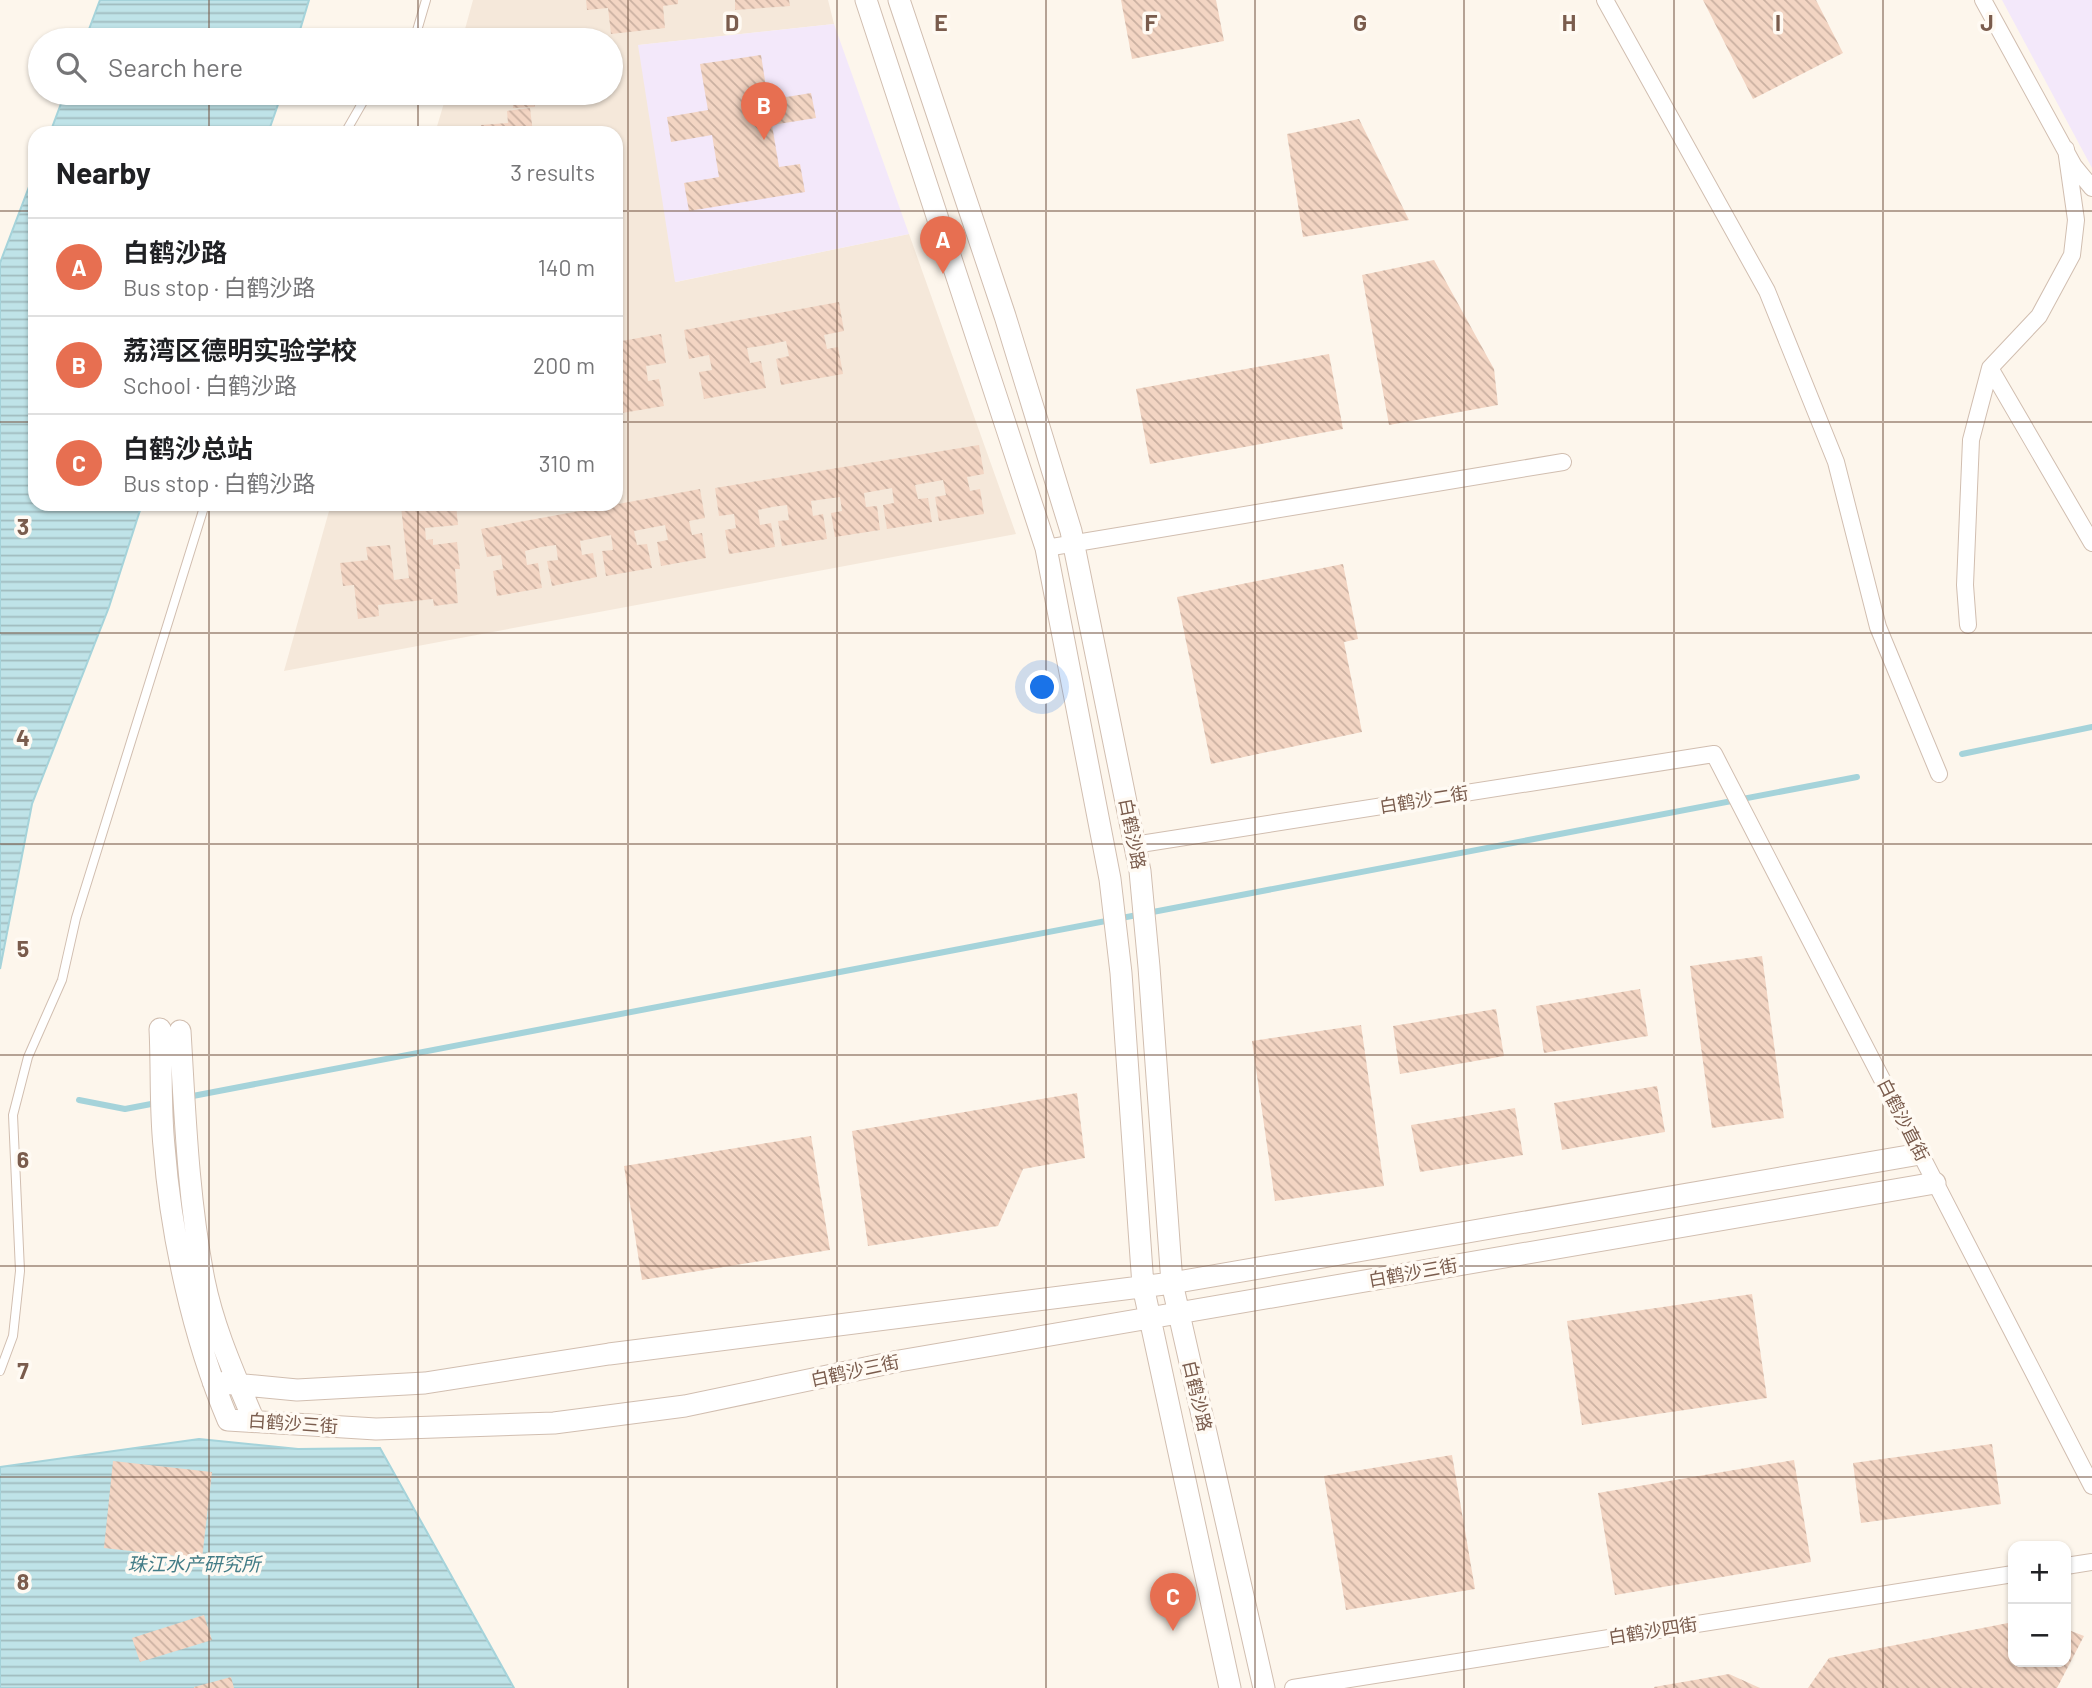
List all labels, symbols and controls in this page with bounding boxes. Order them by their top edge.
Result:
text: D [725,8,739,36]
text: E [934,8,948,36]
text: F [1145,8,1158,36]
text: G [1353,8,1367,36]
text: H [1562,8,1576,36]
text: I [1775,8,1781,36]
text: J [1980,8,1994,36]
search box [28,28,623,105]
icon: search [52,48,90,86]
text: Search here [108,51,243,82]
pin: B [741,82,787,140]
text: Nearby [56,154,151,190]
text: 3 results [510,158,595,186]
pin: A [920,216,966,274]
text: 白鹤沙路 [123,236,227,267]
text: A [71,253,87,281]
text: 140 m [538,253,595,281]
text: Bus stop · 白鹤沙路 [123,273,315,301]
text: 荔湾区德明实验学校 [123,334,357,365]
text: B [72,351,86,379]
text: 200 m [533,351,595,379]
text: School · 白鹤沙路 [123,371,297,399]
text: 白鹤沙总站 [123,432,253,463]
text: C [72,449,86,477]
text: 310 m [539,449,595,477]
text: Bus stop · 白鹤沙路 [123,469,315,497]
text: 3 [17,512,29,540]
your location [1025,670,1059,704]
text: 4 [16,723,30,751]
street label: 白鹤沙二街 [1378,781,1470,817]
street label: 白鹤沙路 [1115,796,1151,871]
text: 5 [17,934,29,962]
street label: 白鹤沙直街 [1874,1074,1934,1165]
text: 6 [17,1145,29,1173]
street label: 白鹤沙三街 [1367,1253,1459,1291]
street label: 白鹤沙三街 [808,1350,901,1390]
text: 7 [17,1356,29,1384]
street label: 白鹤沙路 [1179,1358,1217,1433]
street label: 白鹤沙三街 [247,1409,339,1437]
map controls [2008,1541,2071,1667]
button: + [2008,1541,2071,1604]
water label: 珠江水产研究所 [127,1552,263,1575]
text: 8 [17,1567,29,1595]
pin: C [1150,1573,1196,1631]
button: − [2008,1604,2071,1667]
street label: 白鹤沙四街 [1607,1612,1699,1648]

